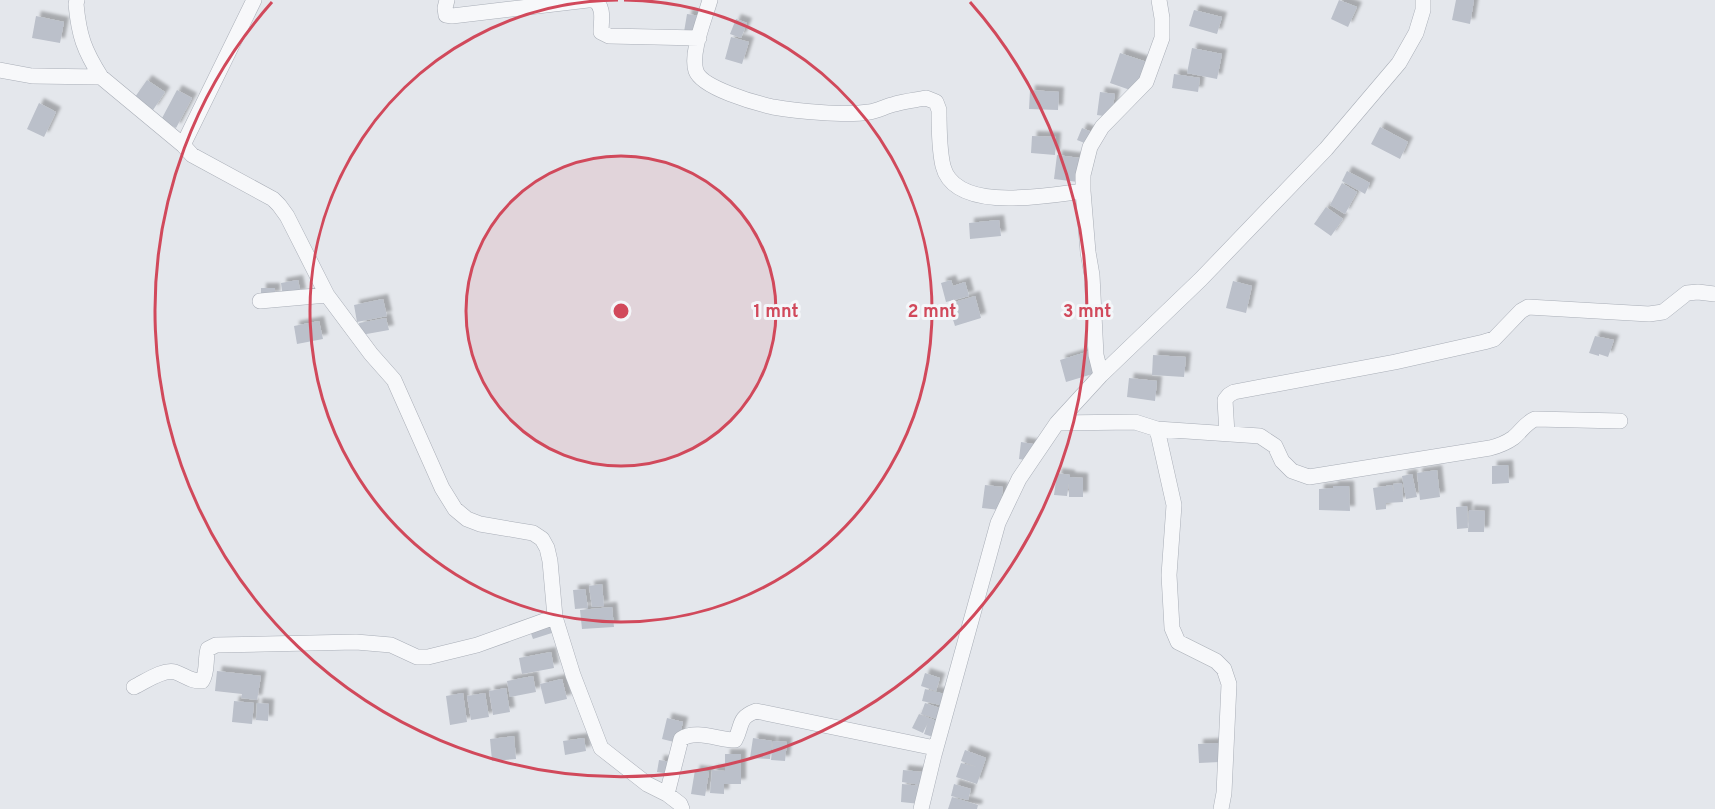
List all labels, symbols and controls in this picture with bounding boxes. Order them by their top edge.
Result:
centre of rings [611,301,631,321]
text: 1 mnt [753,301,799,324]
text: 2 mnt [908,301,956,324]
text: 3 mnt [1063,301,1111,324]

